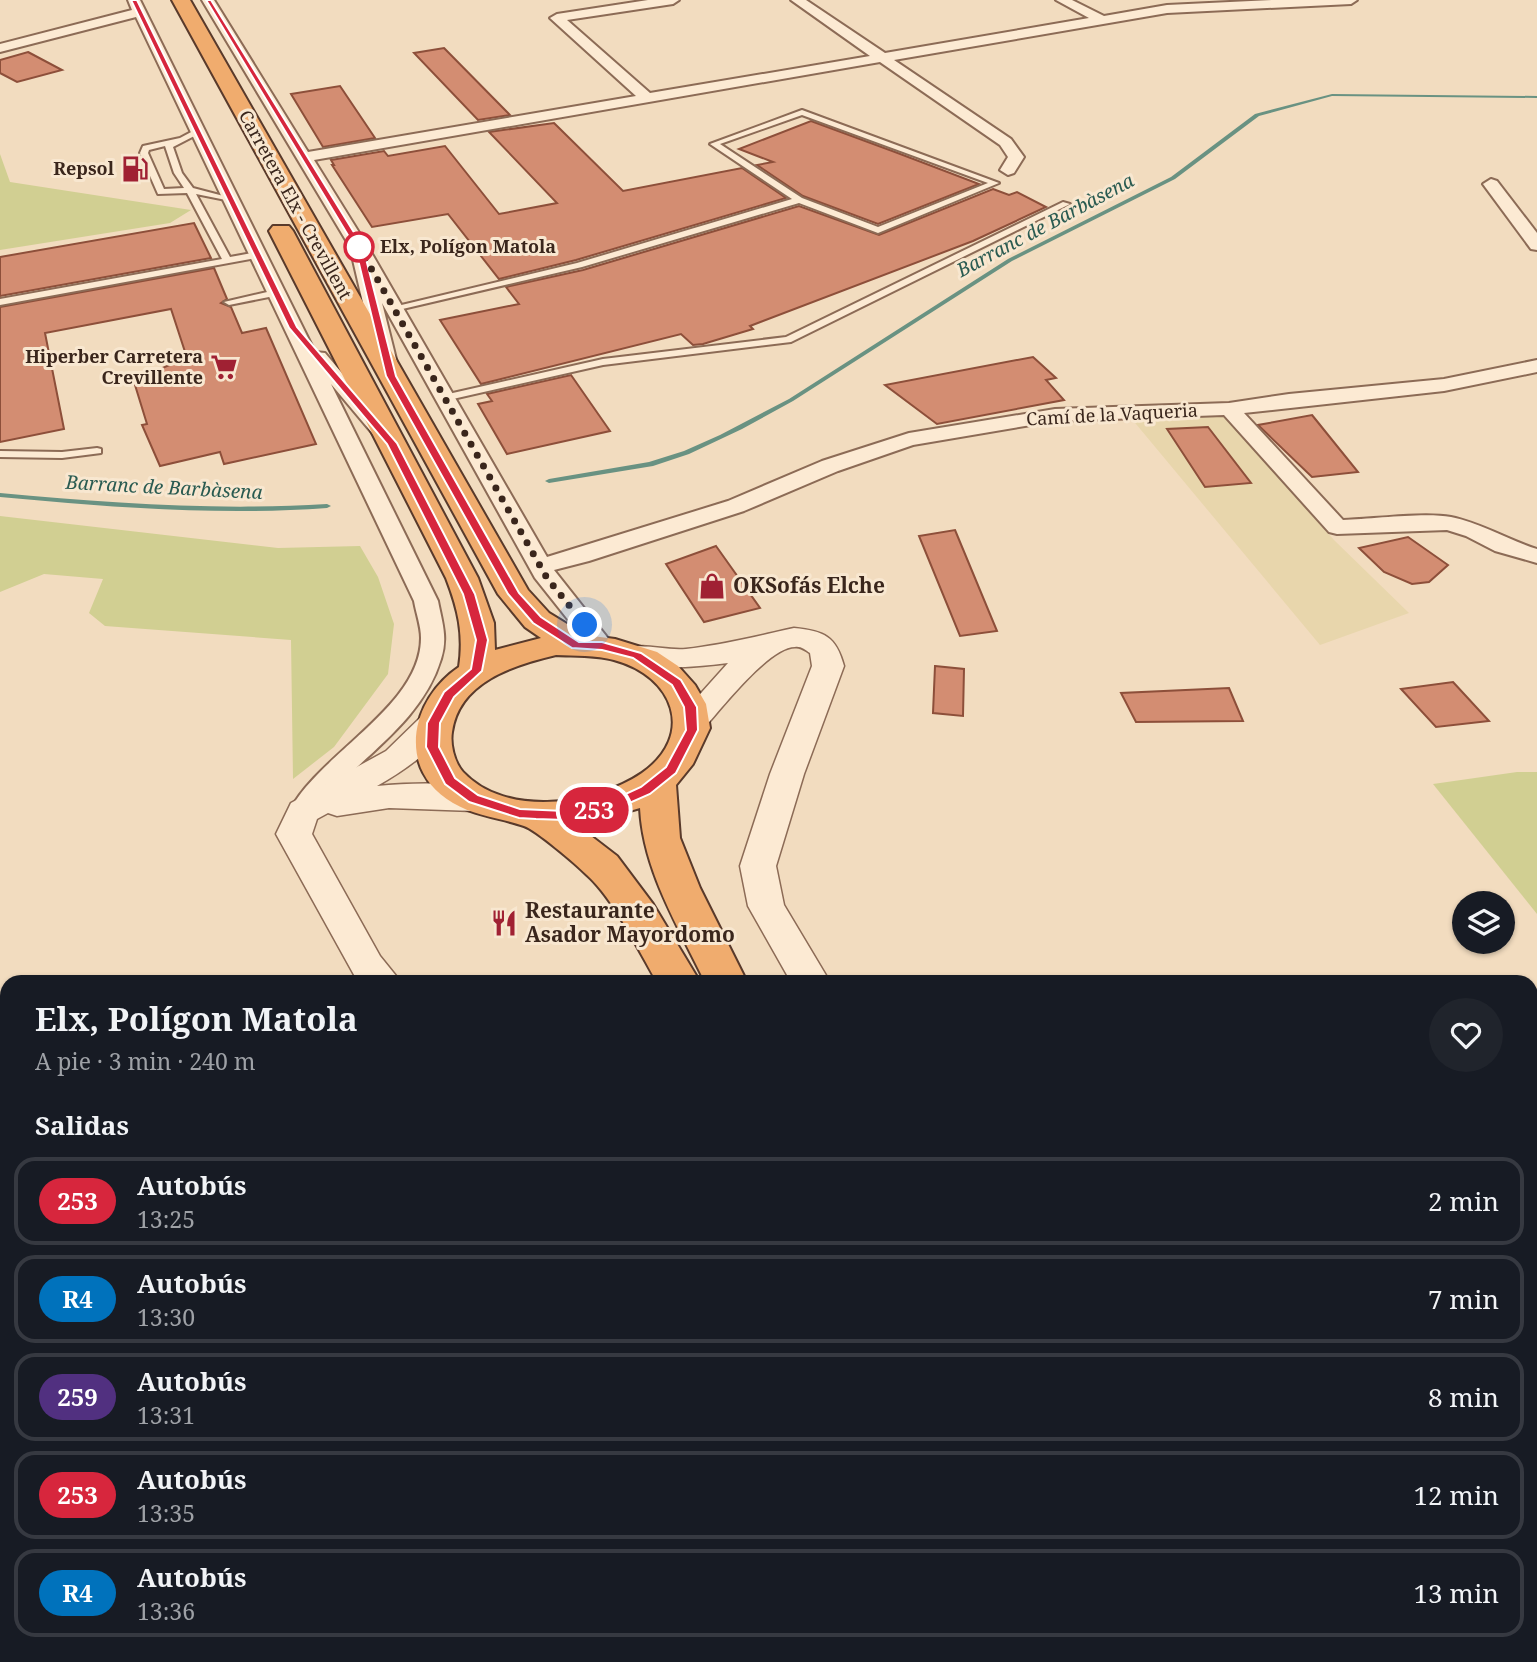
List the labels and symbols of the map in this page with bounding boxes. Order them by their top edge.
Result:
street label: Carretera Elx - Crevillent [234,106,358,303]
fuel station icon: Repsol [120,154,150,184]
place label: Repsol [53,156,115,180]
water label: Barranc de Barbàsena [951,167,1138,283]
marker: Elx, Polígon Matola [344,232,374,262]
place label: Elx, Polígon Matola [380,234,556,258]
place label: Hiperber Carretera Crevillente [25,344,203,389]
supermarket icon: Hiperber Carretera Crevillente [209,352,239,382]
street label: Camí de la Vaqueria [1025,398,1199,430]
water label: Barranc de Barbàsena [64,469,263,505]
shop icon: OKSofás Elche [697,571,727,601]
place label: OKSofás Elche [733,571,885,599]
your location [567,607,602,642]
line badge: 253 [554,787,634,833]
place label: Restaurante Asador Mayordomo [525,896,735,948]
restaurant icon: Restaurante Asador Mayordomo [489,908,519,938]

